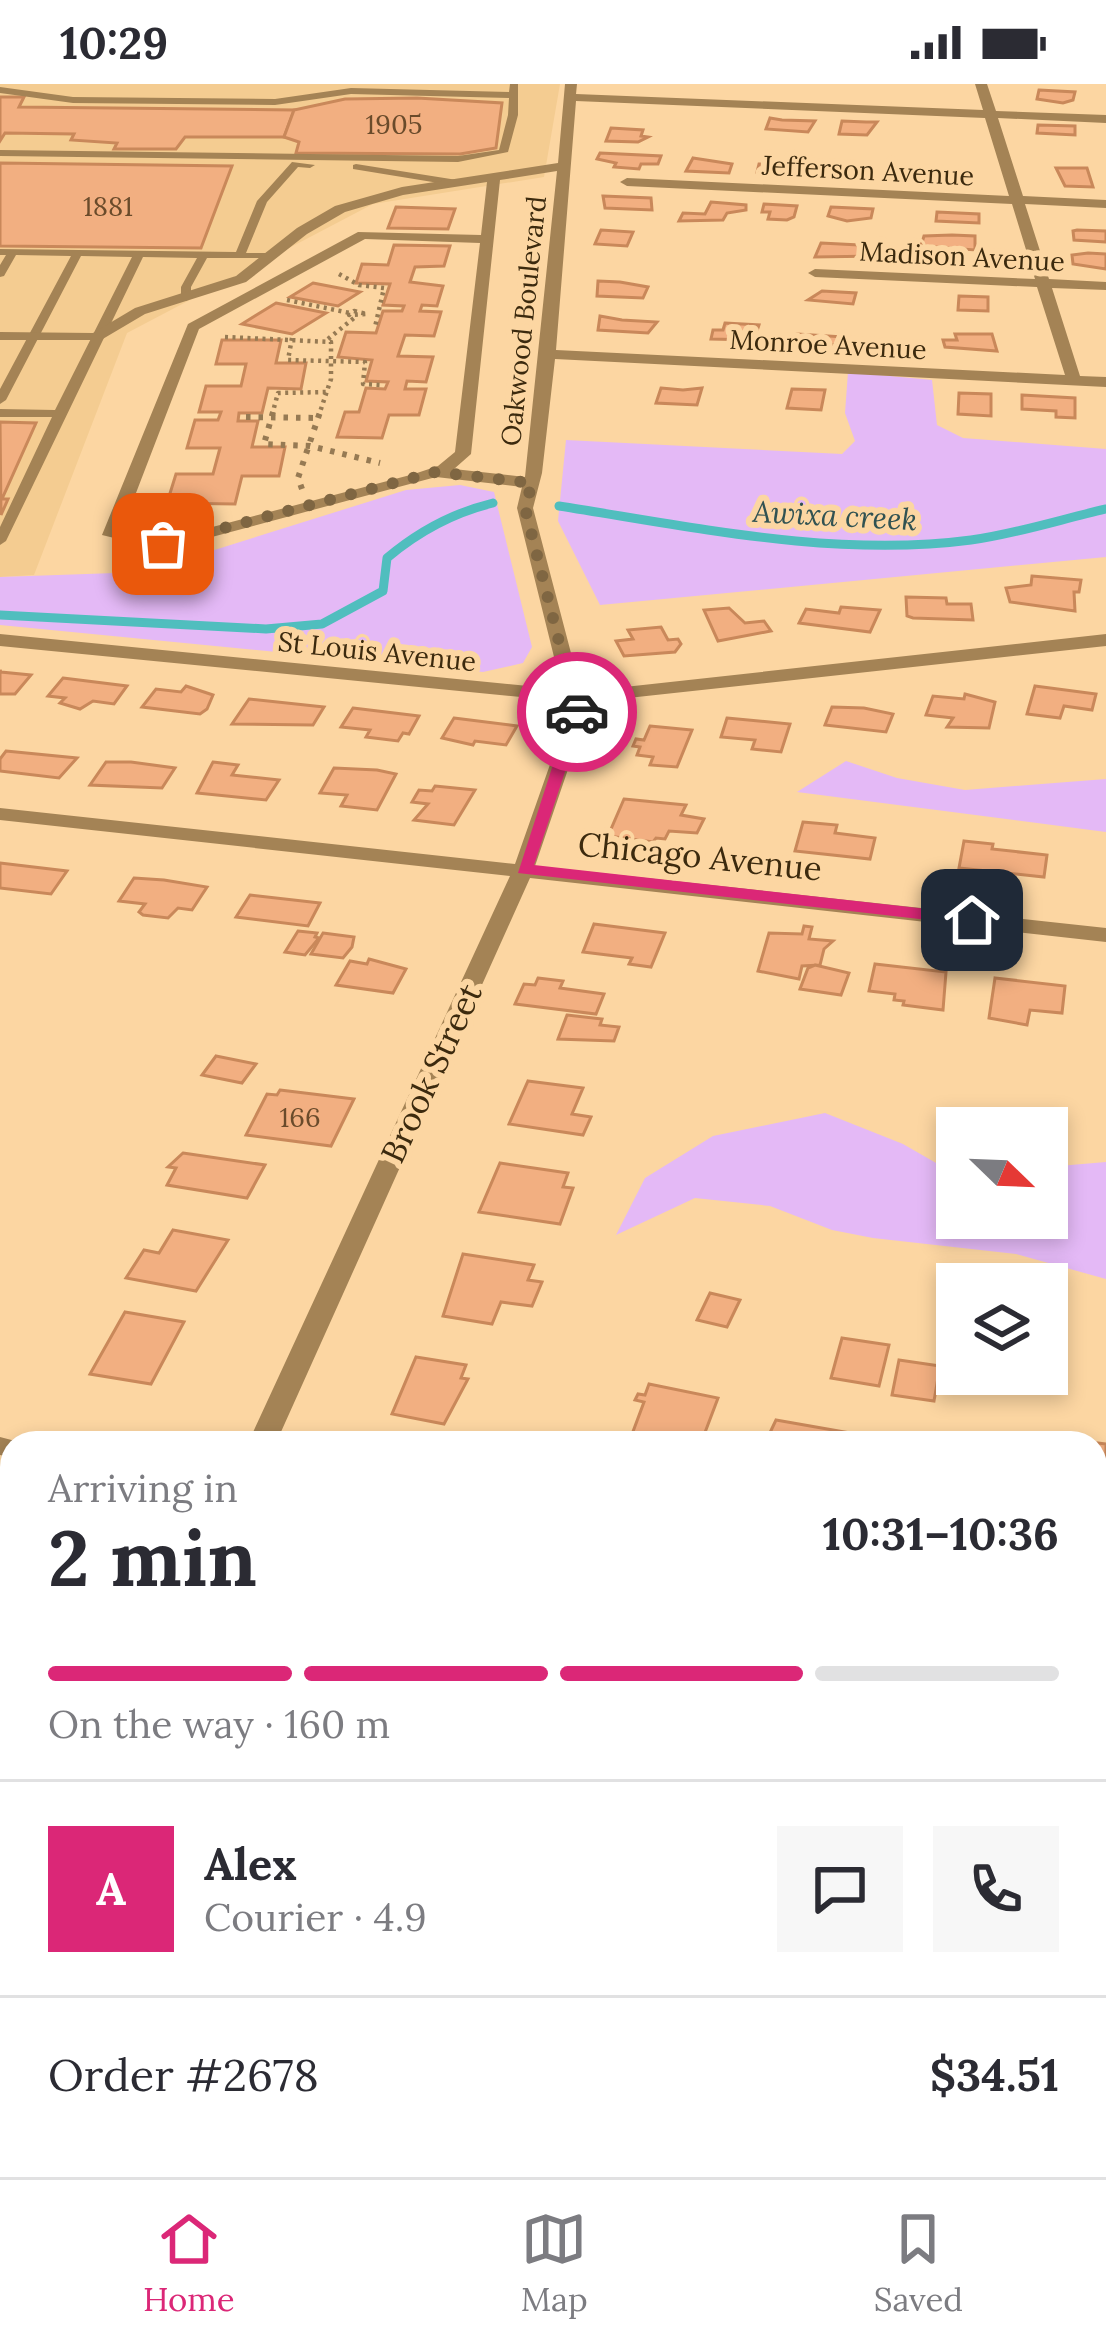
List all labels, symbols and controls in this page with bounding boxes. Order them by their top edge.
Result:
text: 10:29 [60,14,168,71]
house number: 1905 [366,107,422,141]
street label: Jefferson Avenue [760,147,975,193]
house number: 1881 [83,189,133,223]
street label: Oakwood Boulevard [493,194,553,448]
street label: Madison Avenue [858,234,1066,278]
street label: Monroe Avenue [729,322,927,366]
water label: Awixa creek [751,492,918,538]
pin [112,493,214,595]
icon: bag [130,511,196,577]
street label: St Louis Avenue [276,624,478,678]
courier [517,652,637,772]
icon: car [544,679,610,745]
street label: Chicago Avenue [576,822,824,890]
pin [921,869,1023,971]
icon: home [939,887,1005,953]
street label: Brook Street [371,977,491,1169]
house number: 166 [279,1100,321,1134]
north arrow [936,1107,1068,1239]
map controls [936,1107,1068,1395]
button: layers [936,1263,1068,1395]
text: Arriving in [48,1463,238,1513]
text: 10:31–10:36 [823,1505,1059,1562]
text: 2 min [48,1508,257,1607]
text: On the way · 160 m [48,1699,390,1749]
button: chat [777,1826,903,1952]
button: phone [933,1826,1059,1952]
text: Alex [204,1835,297,1892]
text: A [96,1860,126,1917]
text: Courier · 4.9 [204,1892,427,1942]
text: Order #2678 [48,2046,319,2103]
text: $34.51 [930,2046,1059,2103]
tab: Home [143,2206,235,2320]
tab: Map [521,2206,588,2320]
tab: Saved [874,2206,963,2320]

